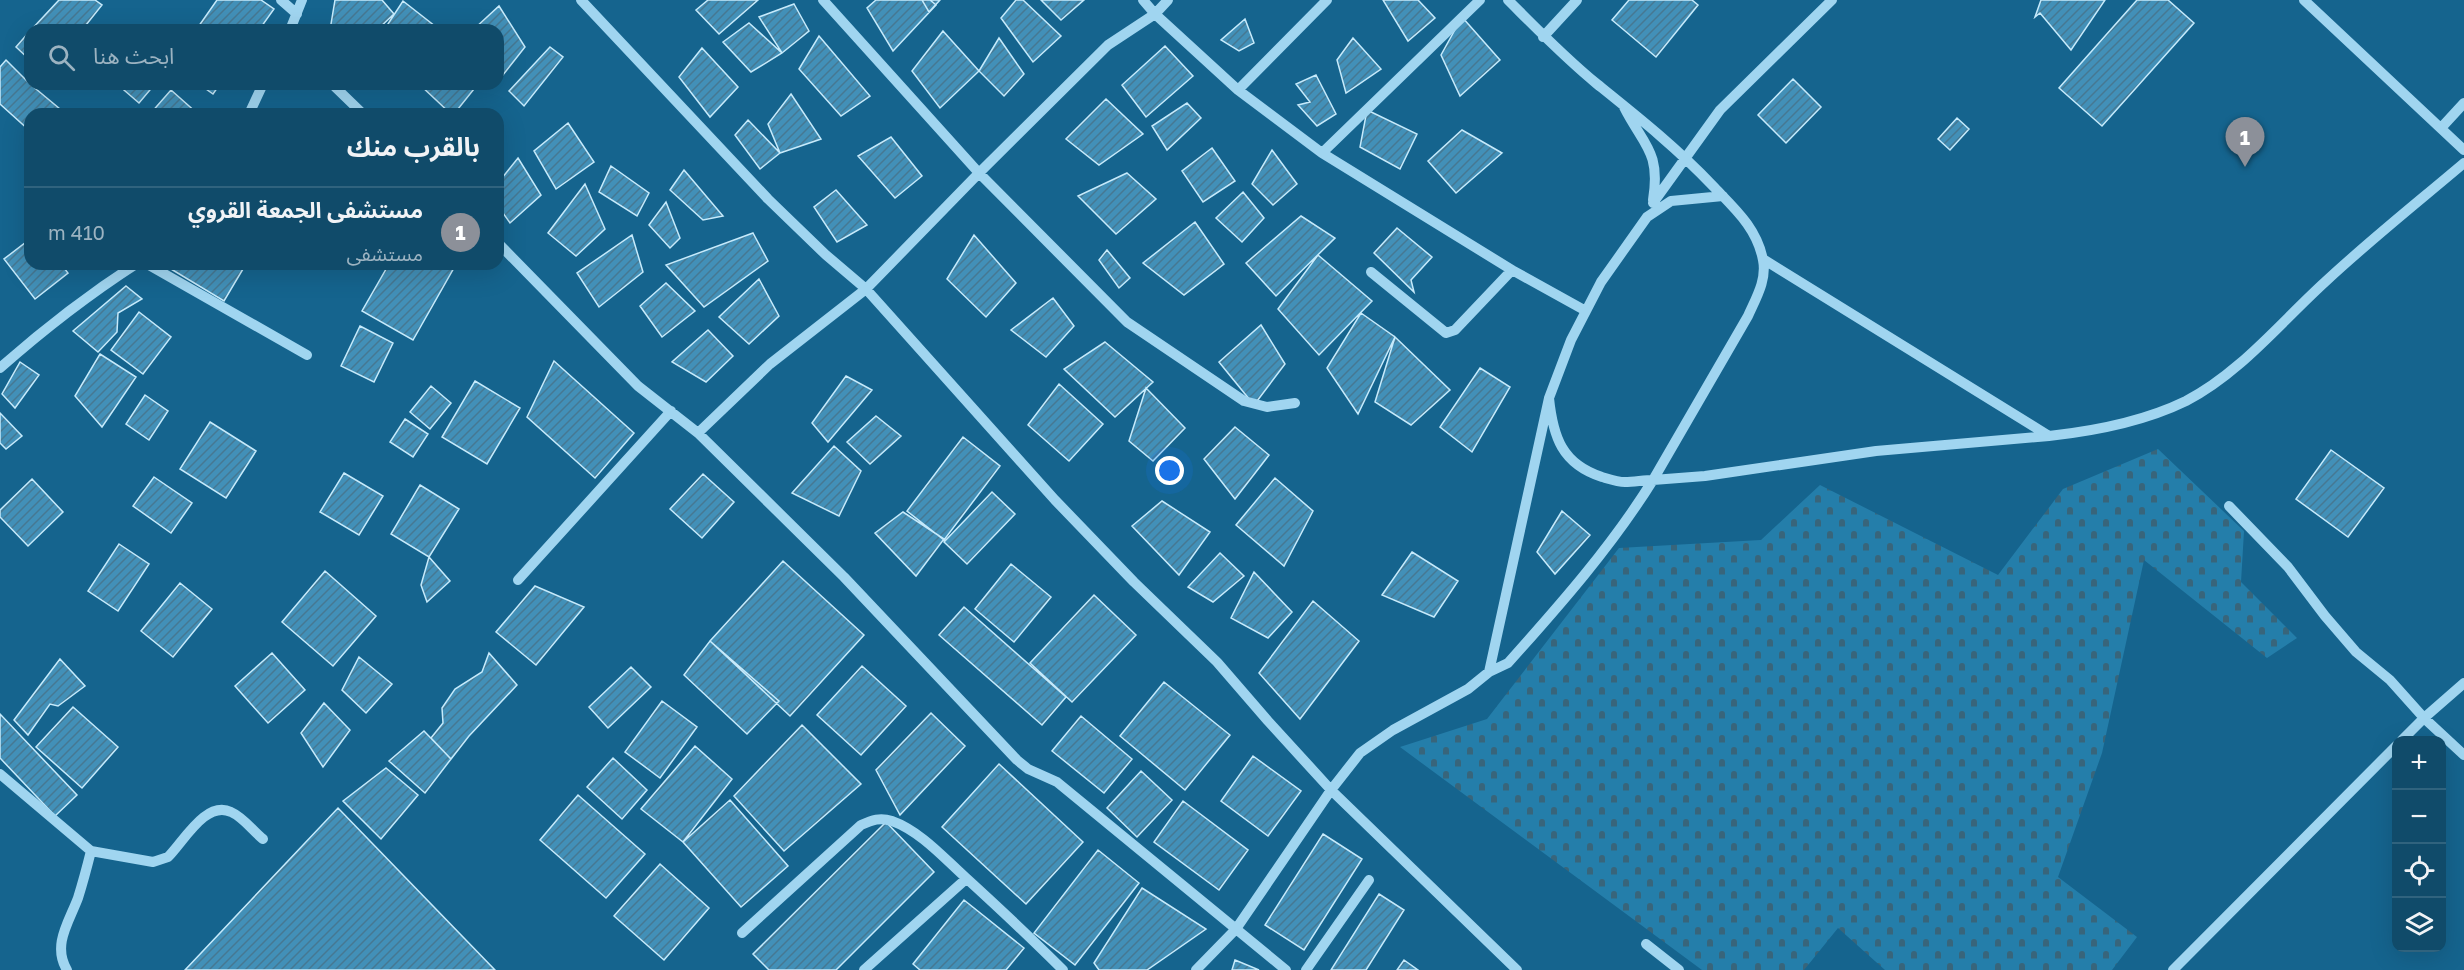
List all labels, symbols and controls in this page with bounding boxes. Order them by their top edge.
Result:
search box [24,24,504,90]
icon: search [45,41,78,74]
text: ابحث هنا [93,42,174,69]
pin: 1 [2226,118,2264,167]
text: بالقرب منك [347,131,480,162]
text: مستشفى الجمعة القروي [188,196,423,223]
text: 410 m [48,220,105,244]
text: 1 [455,220,466,244]
text: مستشفى [346,241,423,265]
your location [1155,456,1184,485]
map controls [2392,736,2446,952]
button: + [2392,736,2446,790]
button: − [2392,790,2446,844]
button: locate [2392,844,2446,898]
button: layers [2392,898,2446,952]

